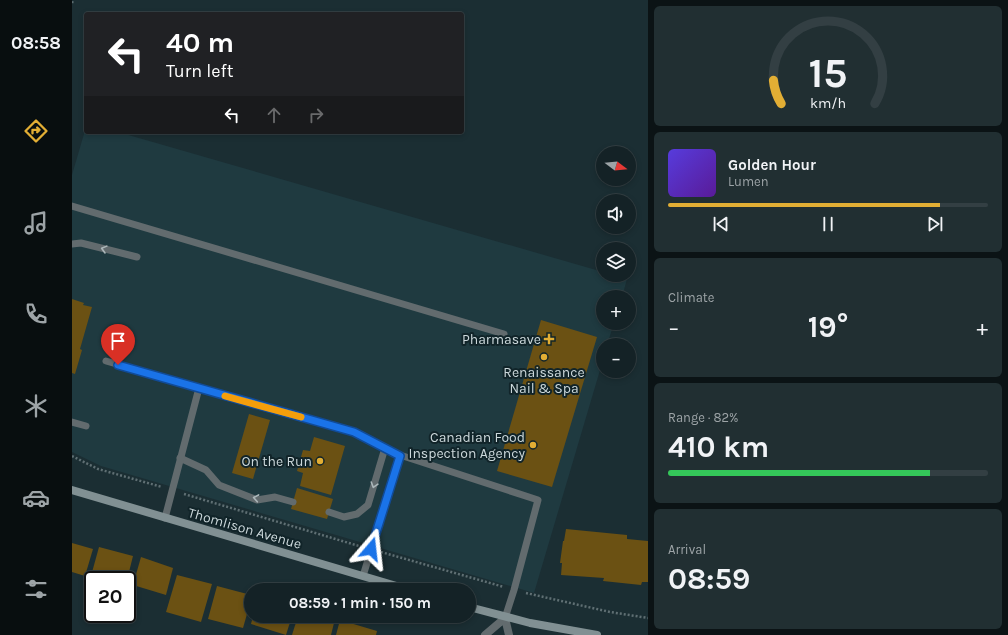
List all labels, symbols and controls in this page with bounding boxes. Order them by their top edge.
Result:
text: 40 m [166,26,234,59]
icon: left [100,28,152,80]
text: 08:58 [11,32,61,54]
text: 15 [808,49,848,97]
text: Turn left [166,60,234,82]
text: km/h [810,94,846,111]
icon: left [221,104,243,126]
icon: ahead [263,104,285,126]
icon: right [305,104,327,126]
icon: directions [22,117,50,145]
north arrow [596,146,636,186]
map controls [596,146,636,378]
text: Golden Hour [728,156,816,174]
text: Lumen [728,174,769,189]
button: sound [596,194,636,234]
icon: music [22,209,50,237]
icon: previous [710,213,732,235]
icon: pause [817,213,839,235]
icon: next [924,213,946,235]
button: layers [596,242,636,282]
one-way arrow [101,245,108,254]
button: + [596,290,636,330]
text: Climate [668,290,714,305]
icon: phone [22,300,50,328]
text: 19° [808,309,848,345]
text: − [668,315,680,341]
text: + [976,315,988,341]
pin [101,324,135,365]
icon: arrive [107,330,129,352]
place label: Pharmasave [462,331,541,348]
marker: Pharmasave [544,334,554,344]
button: − [596,338,636,378]
marker: Renaissance Nail & Spa [539,352,549,362]
place label: Renaissance Nail & Spa [503,364,585,397]
icon: climate [22,392,50,420]
text: Range · 82% [668,410,738,425]
place label: Canadian Food Inspection Agency [408,429,525,462]
text: 410 km [668,429,769,465]
marker: Canadian Food Inspection Agency [528,440,538,450]
place label: On the Run [241,453,312,470]
marker: On the Run [315,456,325,466]
one-way arrow [370,482,379,489]
icon: car [22,484,50,512]
one-way arrow [252,494,259,502]
street label: Thomlison Avenue [186,504,304,553]
position arrow [350,528,392,570]
text: Arrival [668,542,706,557]
text: 08:59 [668,561,750,597]
speed limit sign: 20 [84,571,136,623]
icon: filters [22,575,50,603]
text: 08:59 · 1 min · 150 m [289,594,431,612]

